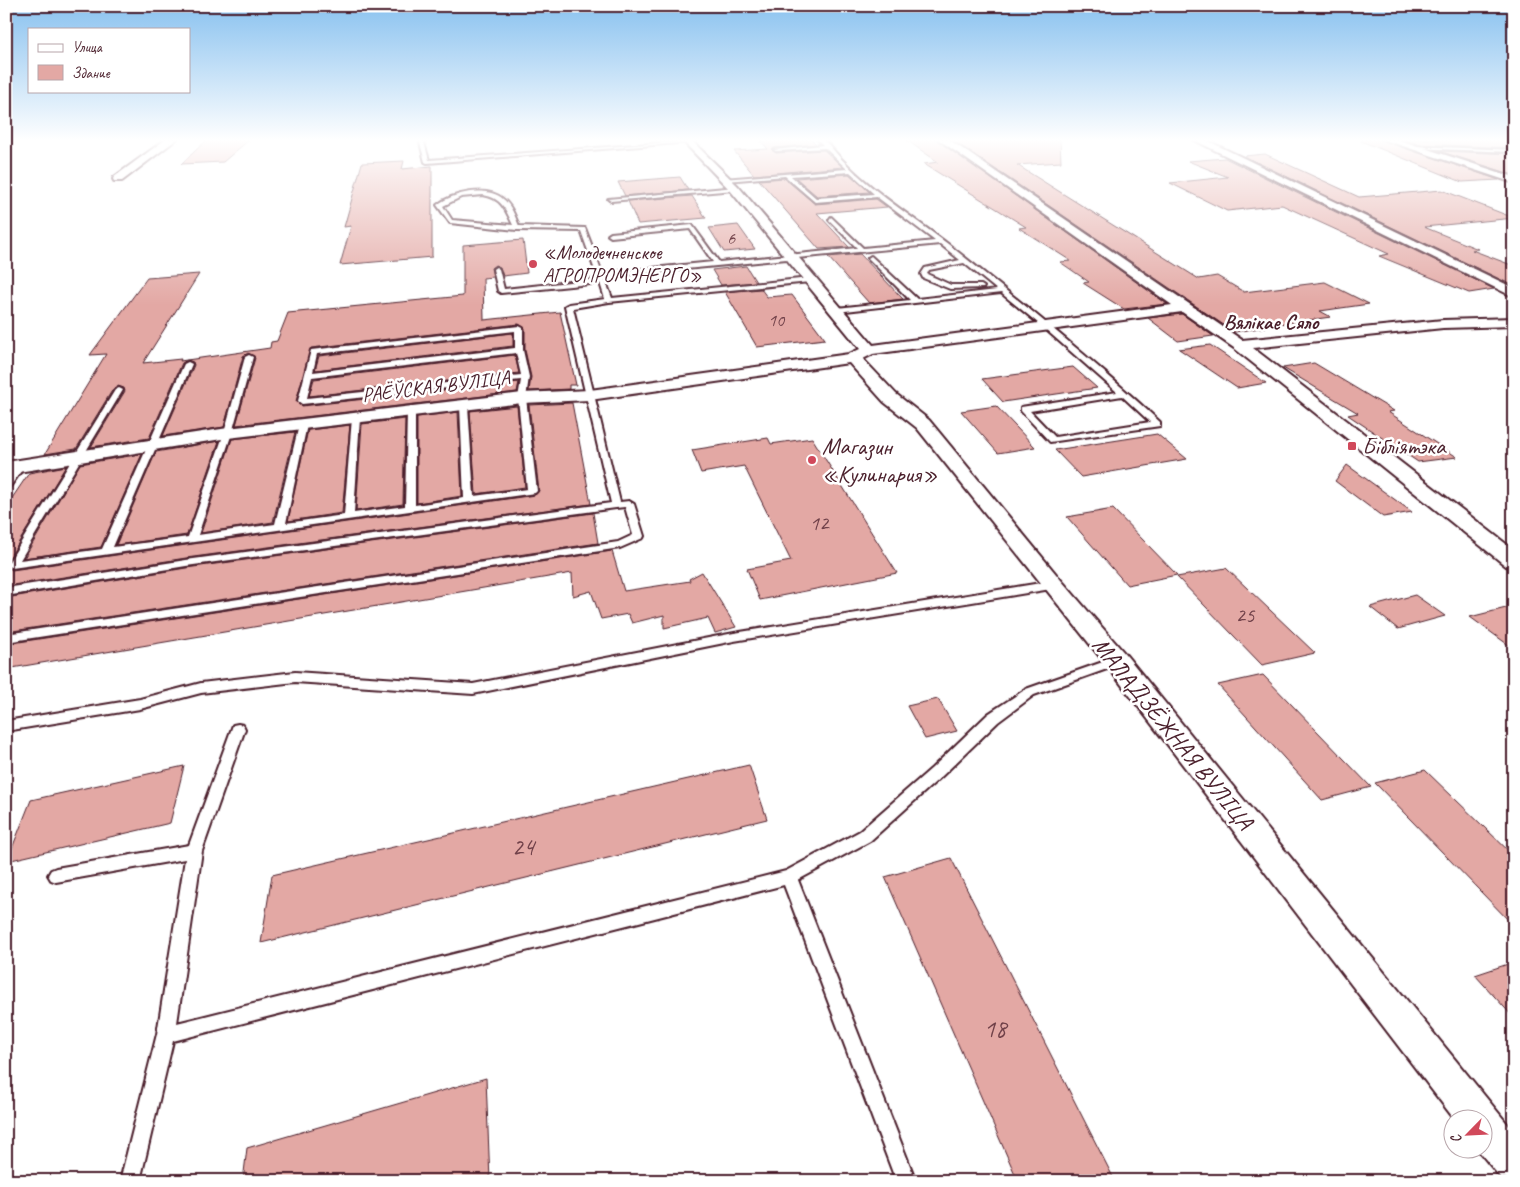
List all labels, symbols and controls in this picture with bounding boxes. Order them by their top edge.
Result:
legend [28,28,190,92]
text: Улица [72,38,103,57]
text: Здание [72,64,111,83]
house number: 6 [727,227,736,249]
place label: «Молодечненское АГРОПРОМЭНЕРГО» [543,240,702,288]
marker: «Молодечненское АГРОПРОМЭНЕРГО» [527,258,539,270]
house number: 10 [768,309,786,331]
district label: Вялікае Сяло [1224,309,1320,335]
street label: РАЁЎСКАЯ ВУЛІЦА [361,364,512,407]
place label: Магазин «Кулинария» [822,431,938,489]
place label: Бібліятэка [1362,431,1447,461]
marker: Бібліятэка [1346,440,1358,452]
marker: Магазин «Кулинария» [806,454,818,466]
house number: 12 [810,510,830,536]
house number: 25 [1236,602,1256,628]
street label: МАЛАДЗЁЖНАЯ ВУЛІЦА [1086,630,1261,836]
house number: 24 [512,831,537,863]
house number: 18 [984,1013,1009,1045]
north arrow [1442,1110,1492,1160]
text: С [1447,1131,1466,1146]

